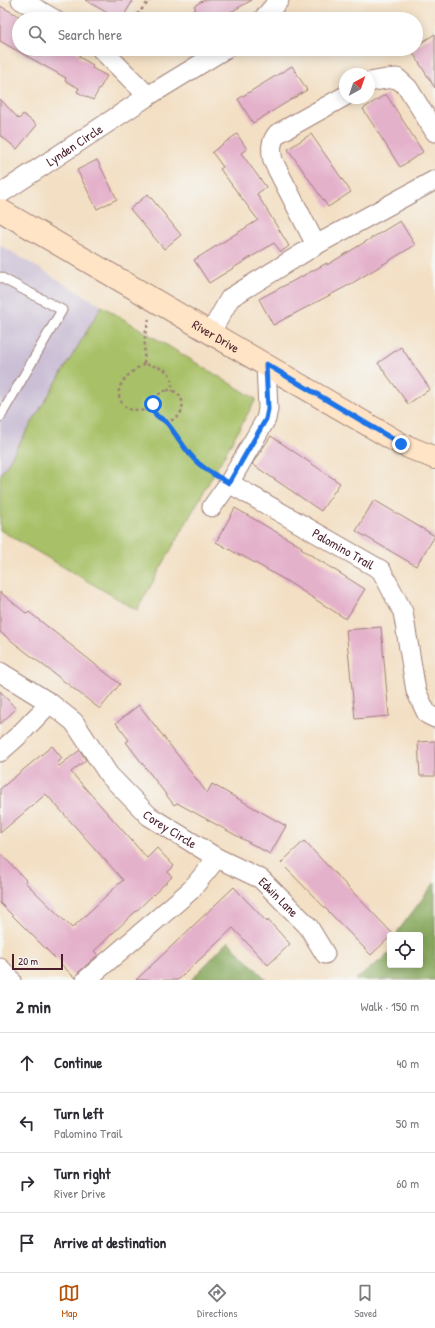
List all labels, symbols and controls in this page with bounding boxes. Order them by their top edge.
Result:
search box [12,12,423,56]
icon: search [26,23,48,45]
text: Search here [58,24,122,45]
north arrow [339,68,375,104]
street label: Lynden Circle [42,120,106,170]
street label: River Drive [189,315,243,357]
route start [144,395,162,413]
route end [392,435,410,453]
street label: Palomino Trail [309,524,378,574]
street label: Corey Circle [139,806,200,852]
street label: Edwin Lane [255,873,303,921]
map controls [387,932,423,968]
button: locate [387,932,423,968]
scale bar [12,952,63,971]
text: 20 m [18,954,38,968]
text: 2 min [16,995,51,1018]
text: Walk · 150 m [361,997,419,1015]
icon: ahead [16,1052,38,1074]
text: Continue [54,1052,102,1073]
text: 40 m [396,1054,419,1072]
text: Turn left [54,1103,104,1124]
icon: left [16,1112,38,1134]
text: 50 m [396,1114,419,1132]
text: Palomino Trail [54,1124,122,1142]
text: Turn right [54,1163,110,1184]
icon: right [16,1172,38,1194]
text: 60 m [396,1174,419,1192]
text: River Drive [54,1184,106,1202]
icon: arrive [16,1232,38,1254]
text: Arrive at destination [54,1232,166,1253]
tab: Map [58,1282,80,1320]
tab: Directions [197,1282,238,1320]
tab: Saved [354,1282,377,1320]

